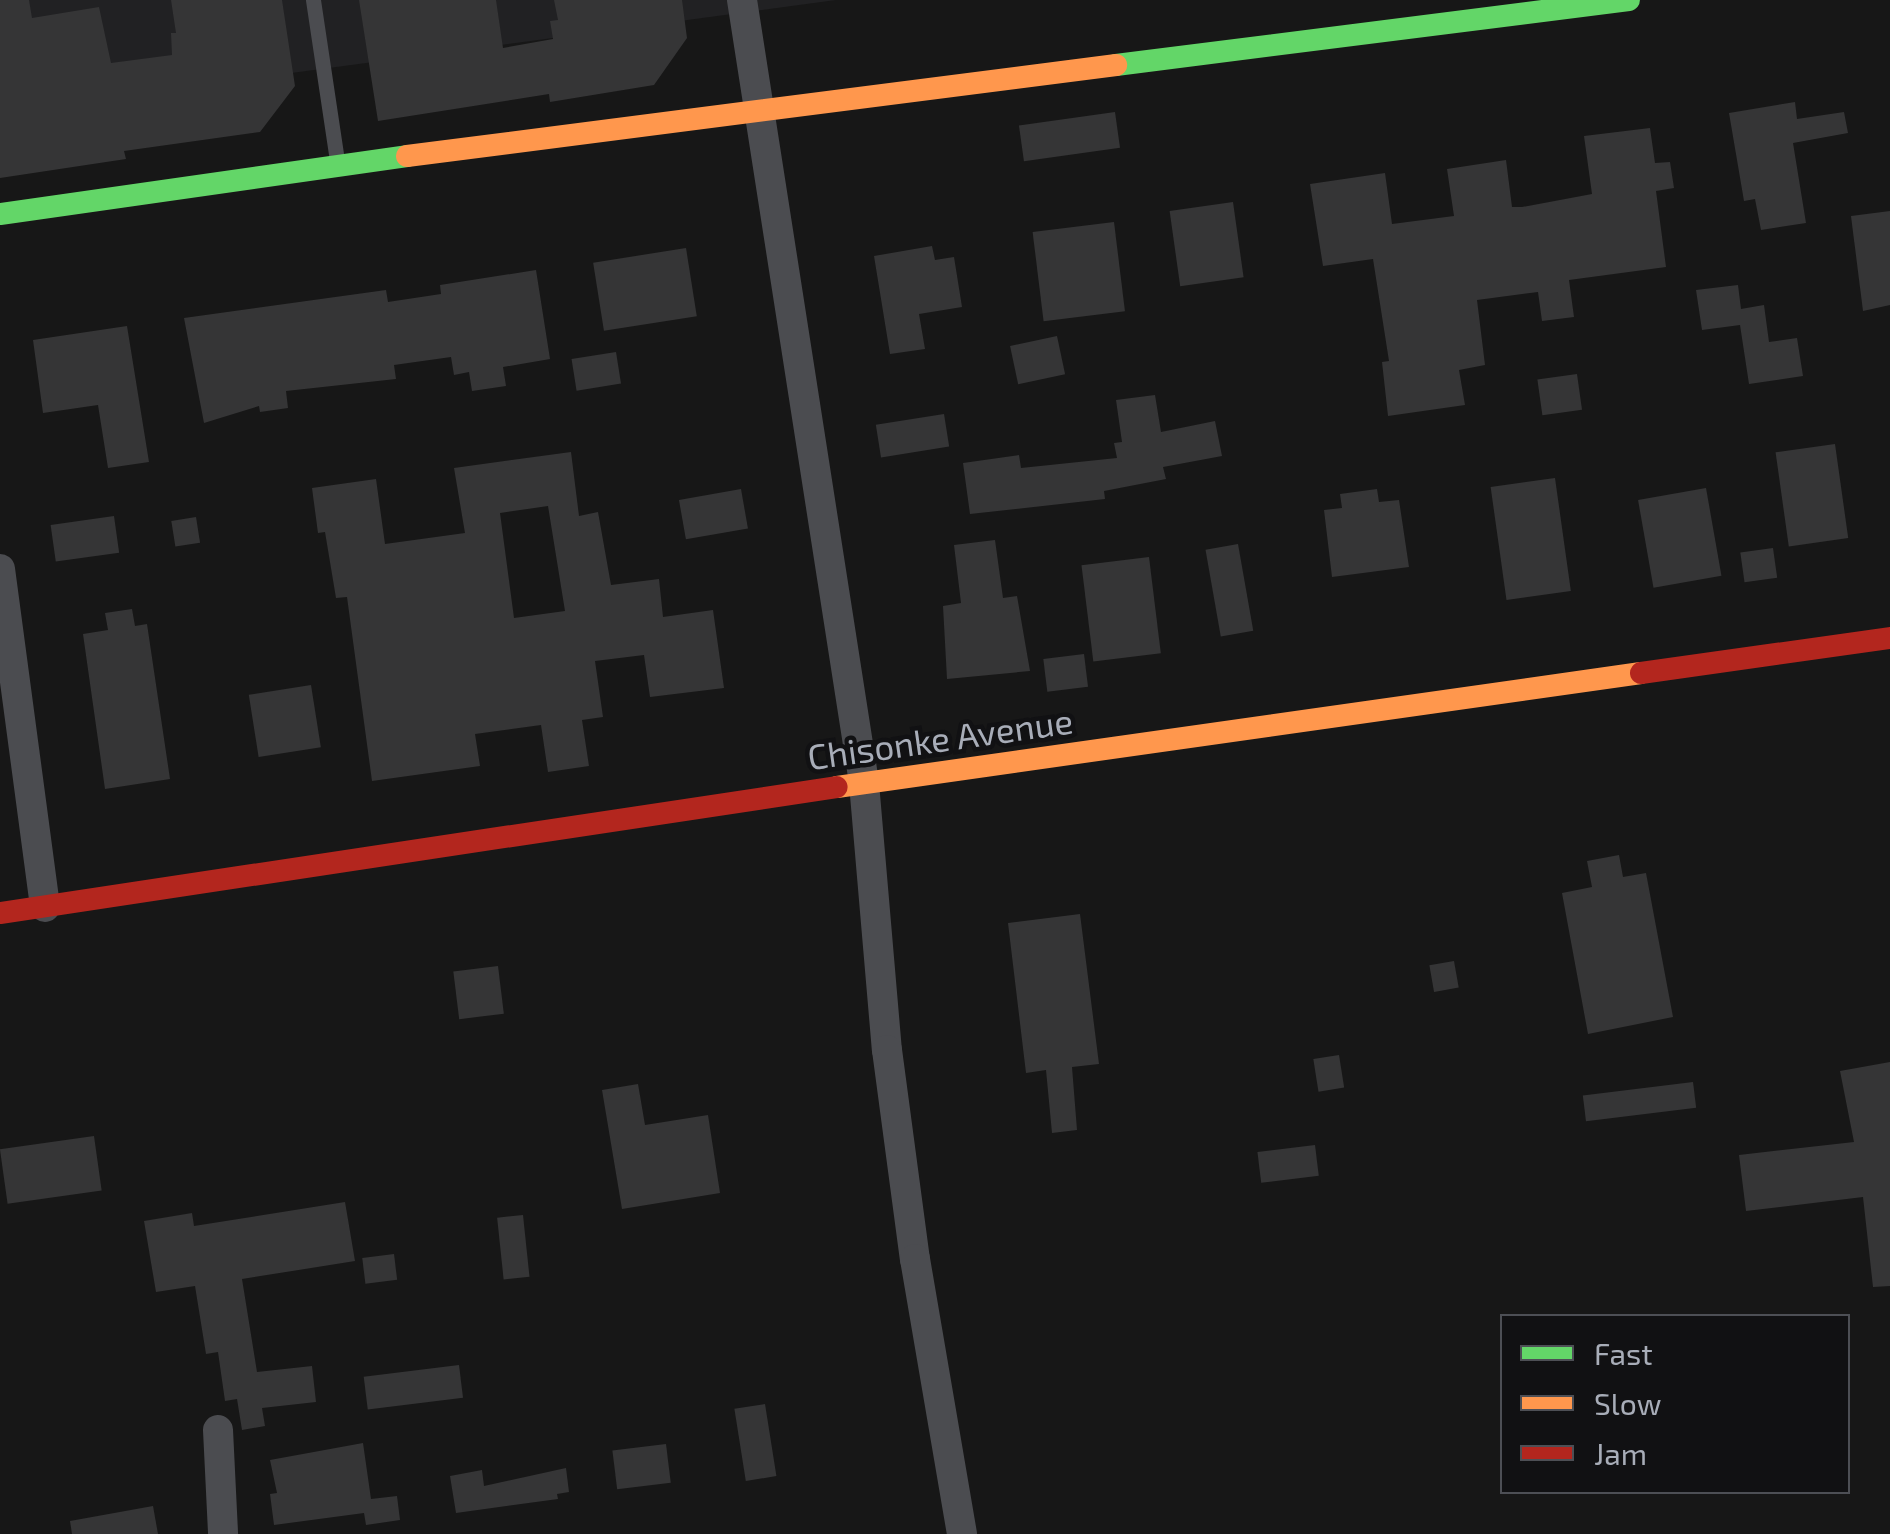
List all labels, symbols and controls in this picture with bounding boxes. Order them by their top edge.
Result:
street label: Chisonke Avenue [804,699,1076,777]
legend [1500,1314,1850,1494]
text: Fast [1594,1335,1653,1371]
text: Slow [1594,1385,1661,1421]
text: Jam [1594,1435,1647,1471]

